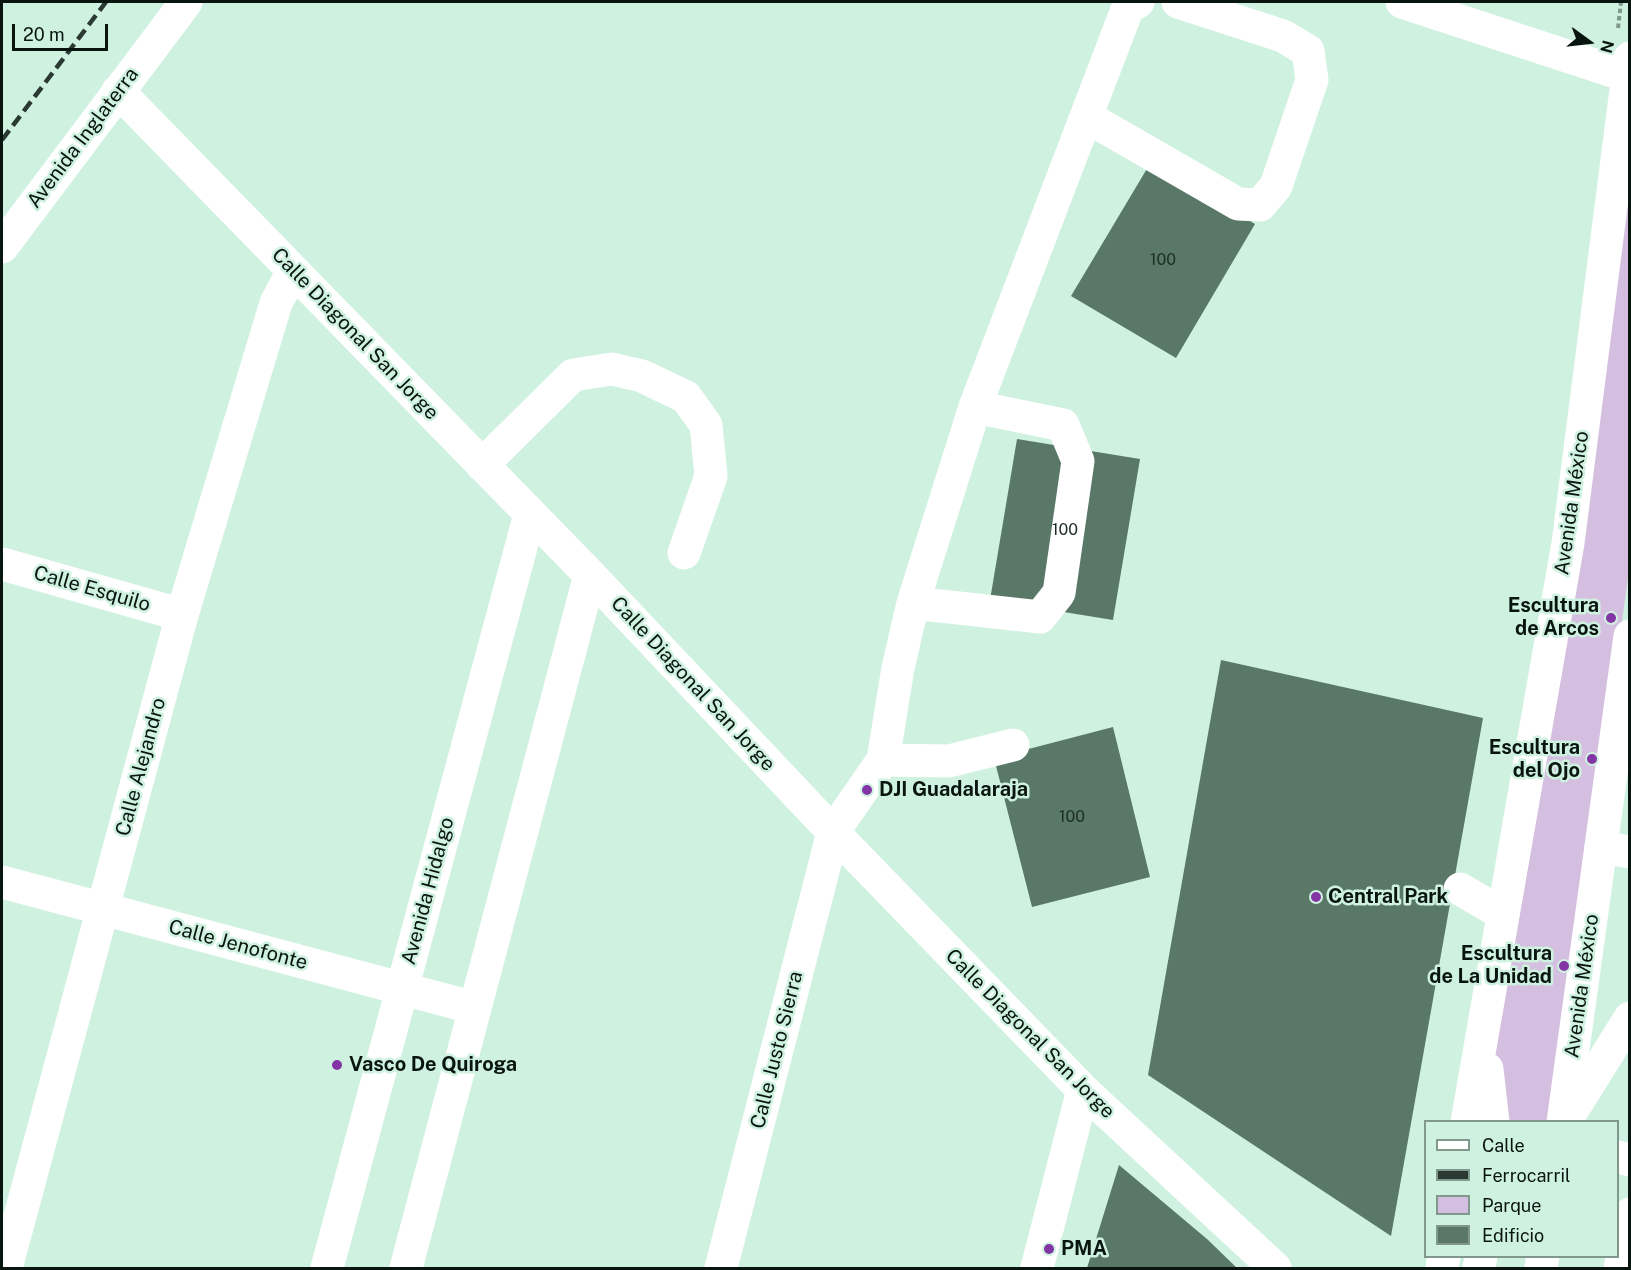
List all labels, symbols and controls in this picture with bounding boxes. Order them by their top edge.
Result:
scale bar [15,12,111,50]
north arrow [1559,12,1619,72]
text: 20 m [23,24,65,45]
text: N [1596,38,1618,55]
street label: Avenida Inglaterra [22,63,144,213]
street label: Calle Diagonal San Jorge [267,243,443,425]
house number: 100 [1150,250,1176,270]
street label: Avenida México [1550,429,1594,577]
house number: 100 [1052,520,1078,540]
street label: Calle Esquilo [31,561,153,617]
street label: Calle Diagonal San Jorge [606,592,780,776]
place label: Escultura de Arcos [1508,594,1599,641]
marker: Escultura de Arcos [1604,611,1618,625]
street label: Calle Alejandro [111,695,171,839]
place label: Escultura del Ojo [1489,736,1580,783]
marker: Escultura del Ojo [1585,752,1599,766]
place label: DJI Guadalaraja [879,778,1028,802]
marker: DJI Guadalaraja [860,783,874,797]
house number: 100 [1059,807,1085,827]
street label: Avenida Hidalgo [397,815,459,967]
place label: Central Park [1328,885,1448,909]
marker: Central Park [1309,890,1323,904]
street label: Avenida México [1560,912,1604,1060]
street label: Calle Jenofonte [166,915,310,975]
place label: Escultura de La Unidad [1429,942,1552,989]
street label: Calle Diagonal San Jorge [940,944,1120,1124]
marker: Escultura de La Unidad [1557,959,1571,973]
street label: Calle Justo Sierra [746,969,808,1131]
place label: Vasco De Quiroga [349,1053,517,1077]
marker: Vasco De Quiroga [330,1058,344,1072]
legend [1424,1120,1619,1258]
text: Calle [1482,1135,1525,1156]
text: Ferrocarril [1482,1165,1570,1186]
text: Parque [1482,1195,1542,1216]
text: Edificio [1482,1225,1544,1246]
place label: PMA [1061,1237,1107,1261]
marker: PMA [1042,1242,1056,1256]

